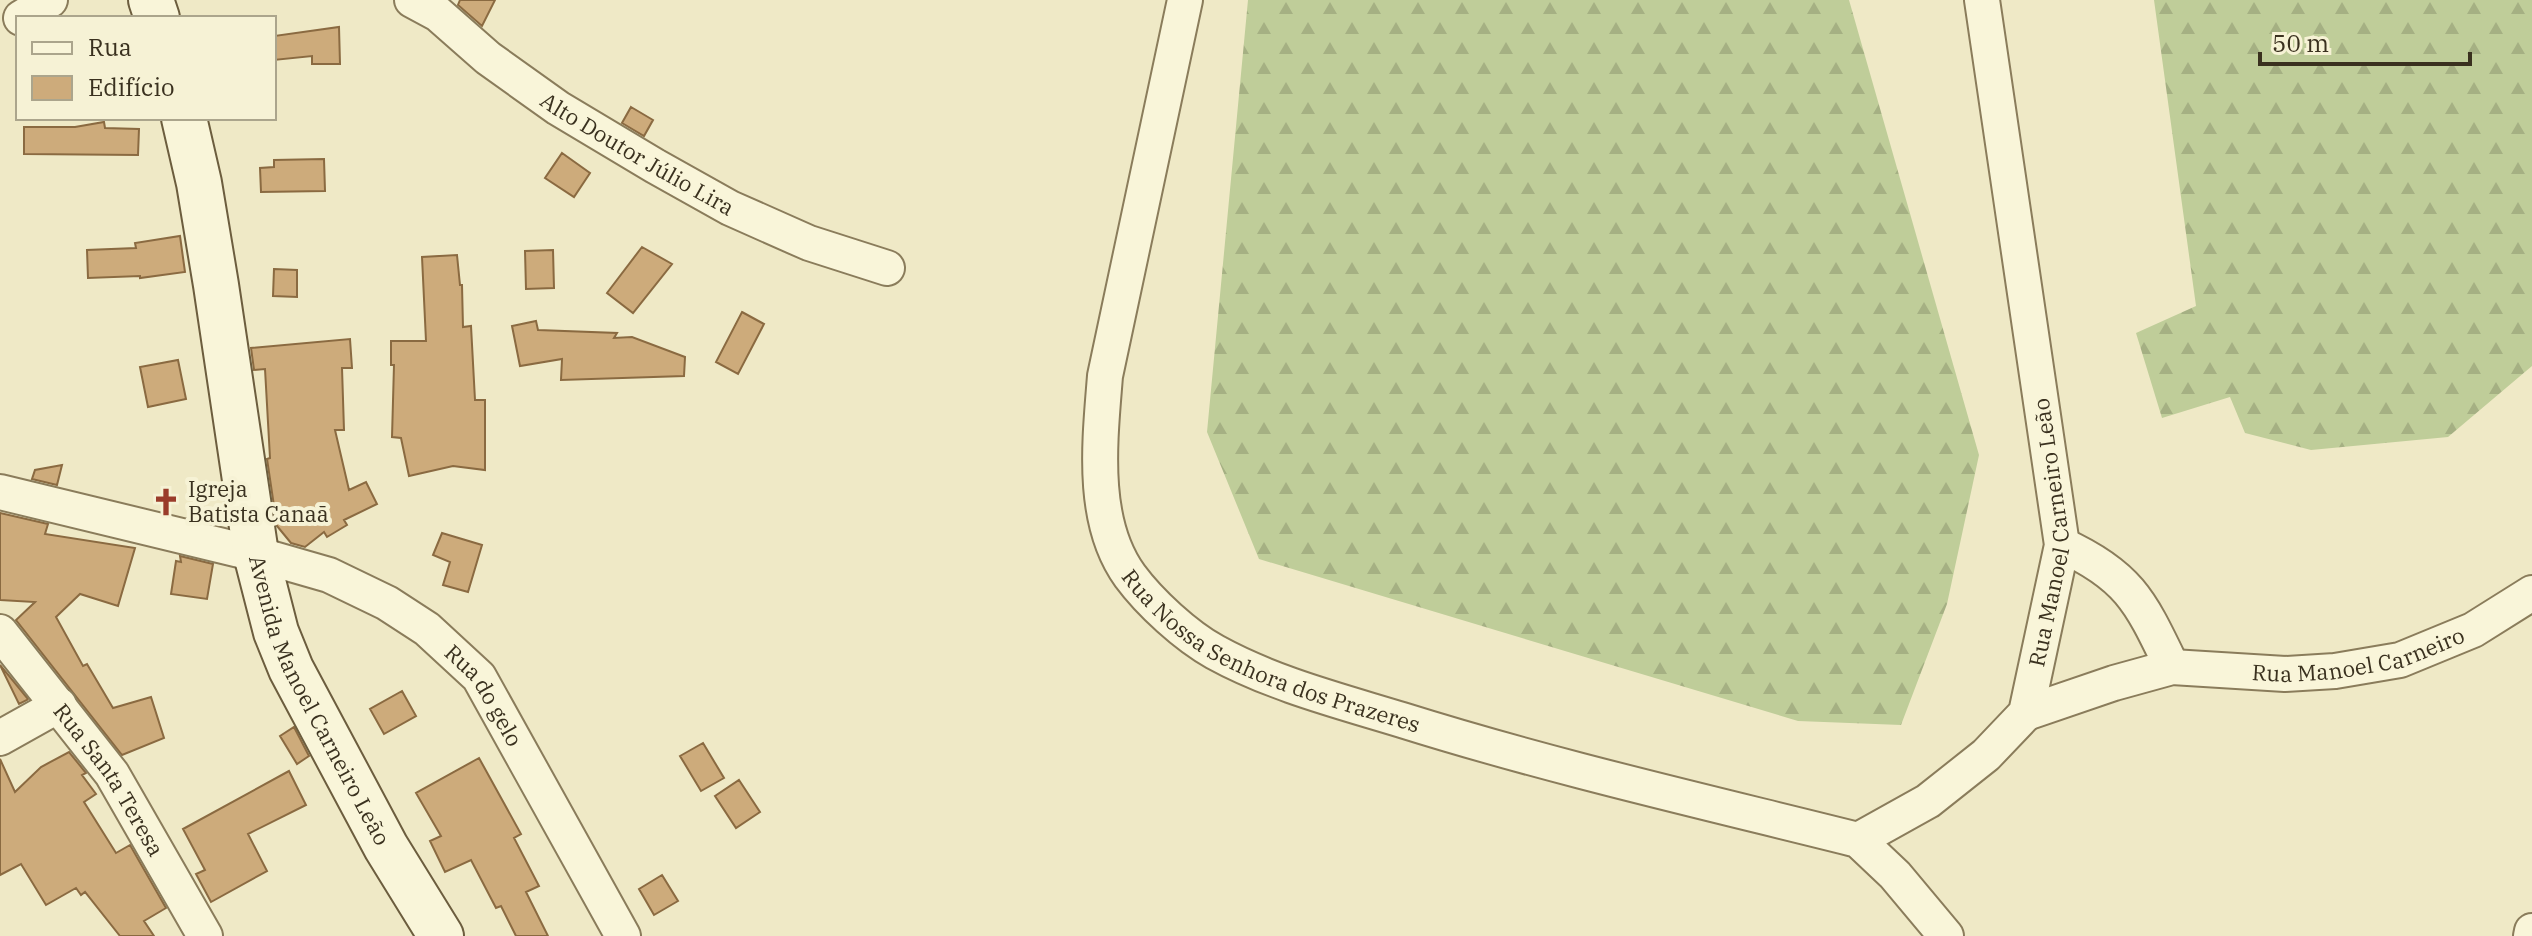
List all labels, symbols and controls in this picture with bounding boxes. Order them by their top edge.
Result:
legend [16,16,276,120]
scale bar [2260,16,2470,66]
text: 50 m [2272,27,2329,59]
text: Rua [88,31,132,63]
text: Edifício [88,71,175,103]
street label: Alto Doutor Júlio Lira [535,85,740,222]
street label: Rua Manoel Carneiro Leão [2021,396,2076,669]
place label: Igreja Batista Canaã [188,474,329,528]
church icon: Igreja Batista Canaã [151,487,181,517]
street label: Avenida Manoel Carneiro Leão [243,552,397,850]
street label: Rua Nossa Senhora dos Prazeres [1116,563,1424,739]
street label: Rua Manoel Carneiro [2251,620,2469,688]
street label: Rua do gelo [439,638,530,751]
street label: Rua Santa Teresa [48,697,171,861]

